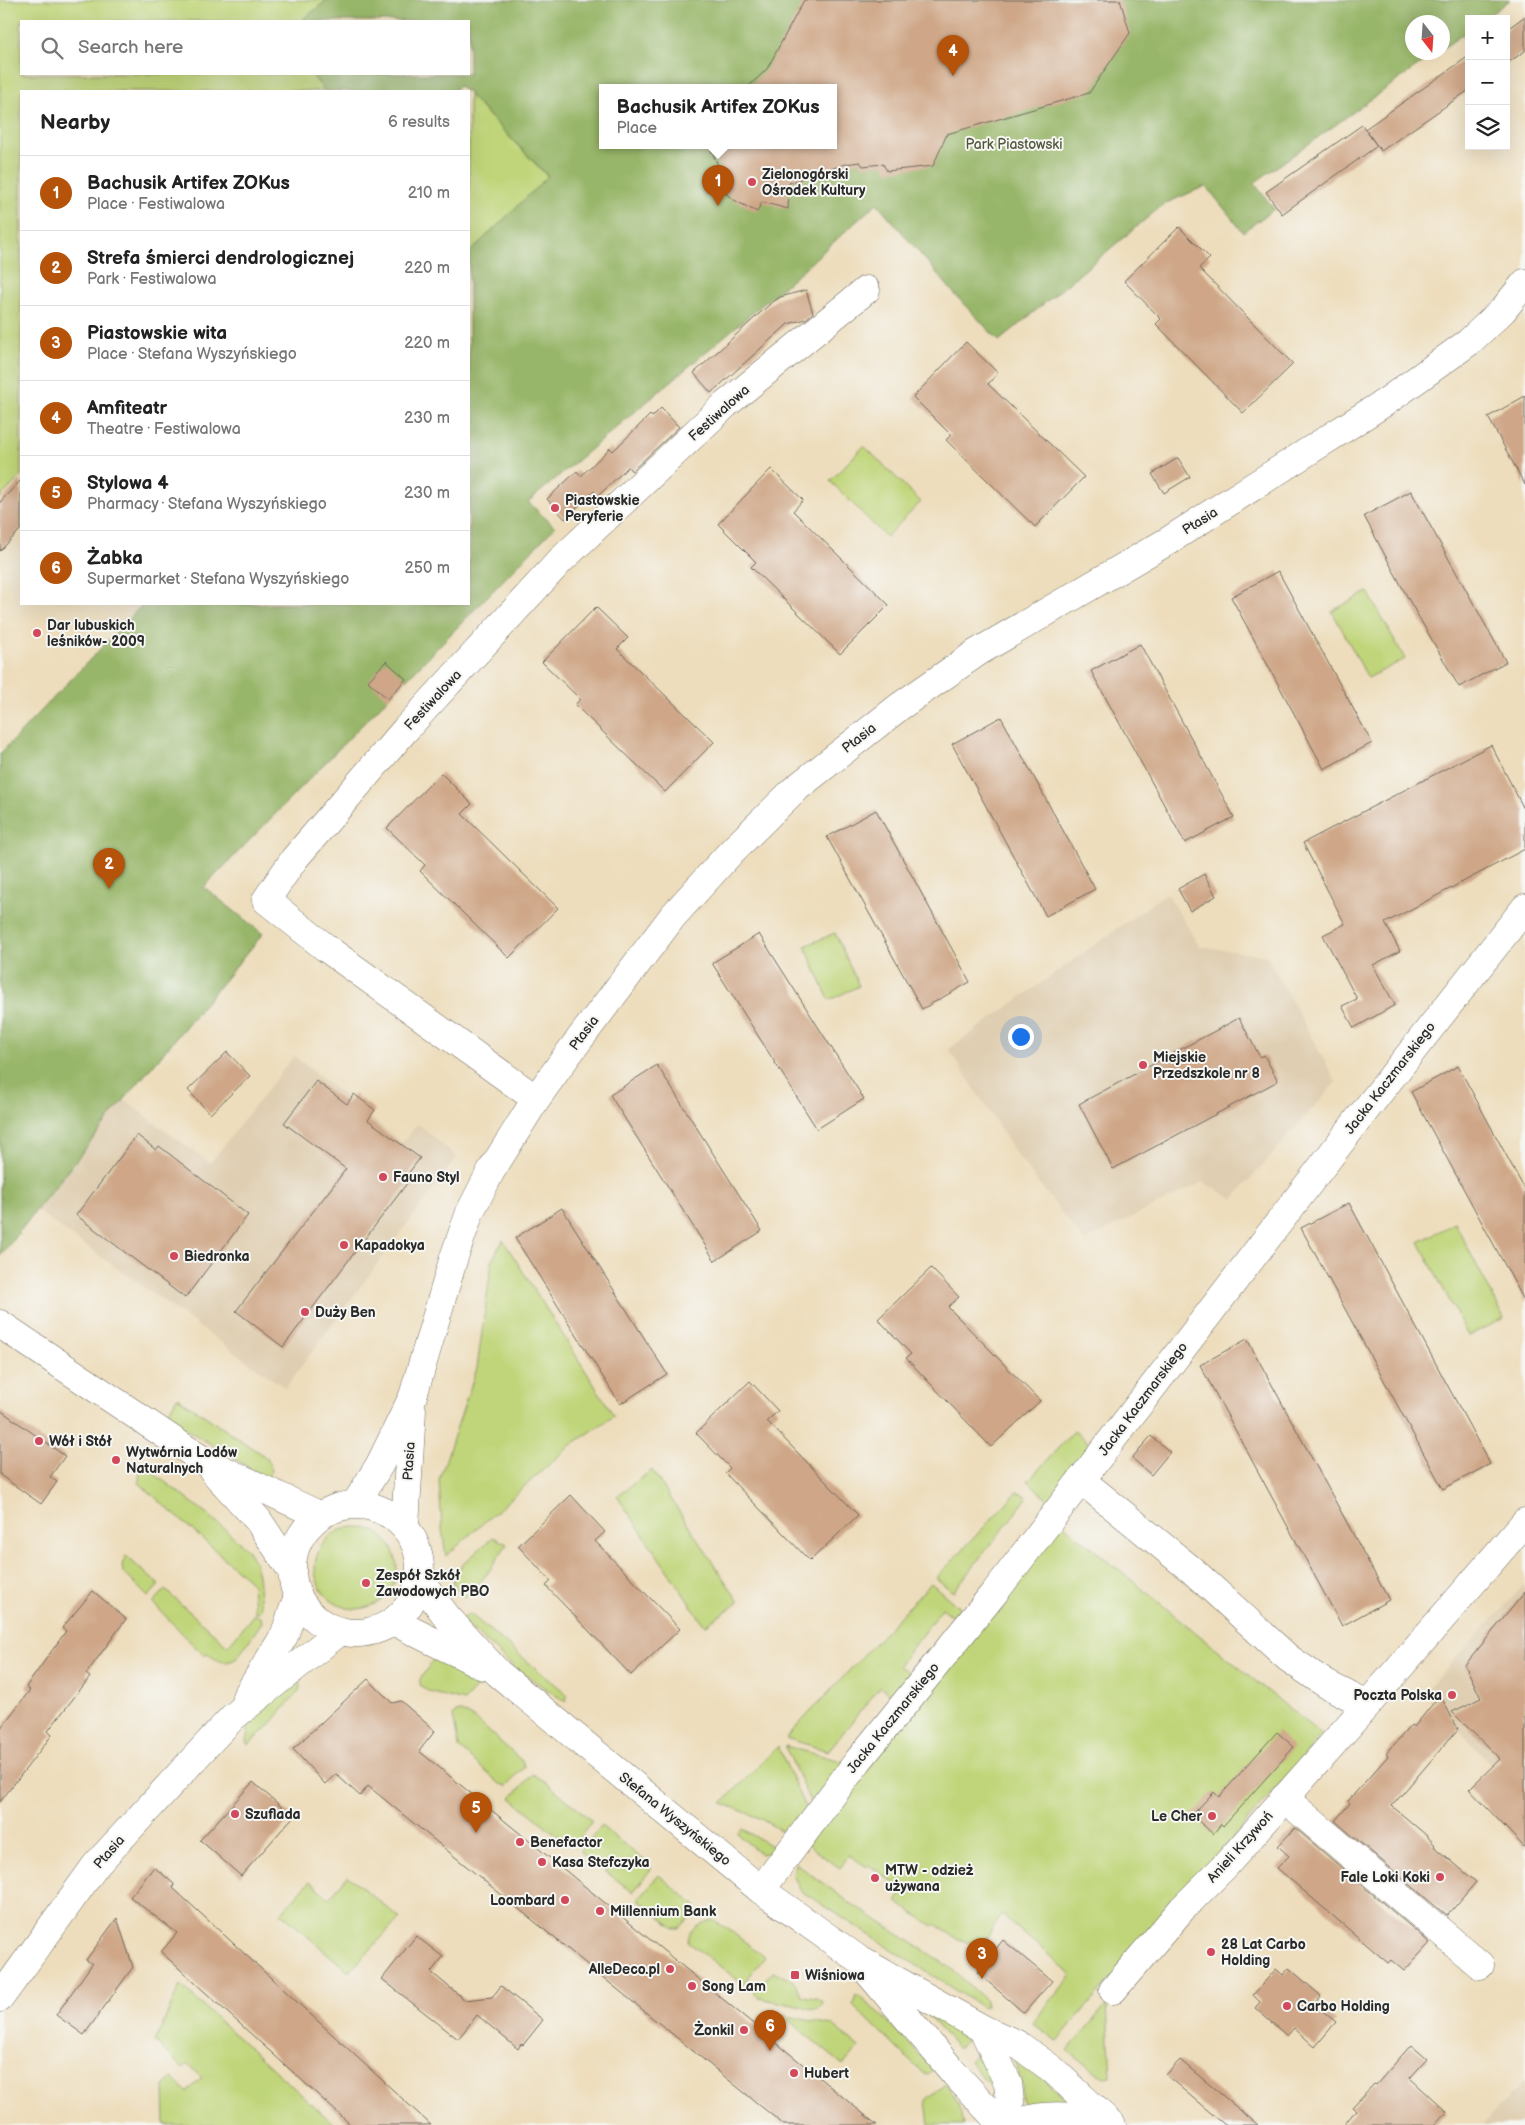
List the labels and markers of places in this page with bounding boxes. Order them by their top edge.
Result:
pin: 4 [937,35,969,76]
pin: 1 [702,165,734,206]
place label: Zielonogórski Ośrodek Kultury [762,166,866,199]
marker: Zielonogórski Ośrodek Kultury [746,176,758,188]
place label: Piastowskie Peryferie [565,492,639,525]
marker: Piastowskie Peryferie [549,502,561,514]
place label: Dar lubuskich leśników- 2009 [47,617,145,650]
marker: Dar lubuskich leśników- 2009 [31,627,43,639]
pin: 2 [93,848,125,889]
place label: Miejskie Przedszkole nr 8 [1153,1049,1260,1082]
marker: Miejskie Przedszkole nr 8 [1137,1059,1149,1071]
place label: Fauno Styl [393,1169,460,1186]
marker: Fauno Styl [377,1171,389,1183]
place label: Kapadokya [354,1237,425,1254]
marker: Kapadokya [338,1239,350,1251]
place label: Biedronka [184,1248,250,1265]
marker: Biedronka [168,1250,180,1262]
place label: Duży Ben [315,1304,376,1321]
marker: Duży Ben [299,1306,311,1318]
place label: Wół i Stół [49,1433,113,1450]
marker: Wół i Stół [33,1435,45,1447]
place label: Wytwórnia Lodów Naturalnych [126,1444,238,1477]
marker: Wytwórnia Lodów Naturalnych [110,1454,122,1466]
place label: Zespół Szkół Zawodowych PBO [376,1567,489,1600]
marker: Zespół Szkół Zawodowych PBO [360,1577,372,1589]
place label: Poczta Polska [1353,1687,1442,1704]
marker: Poczta Polska [1446,1689,1458,1701]
pin: 5 [460,1792,492,1833]
place label: Szuflada [245,1806,301,1823]
marker: Szuflada [229,1808,241,1820]
place label: Le Cher [1151,1808,1202,1825]
marker: Le Cher [1206,1810,1218,1822]
place label: Benefactor [530,1834,603,1851]
marker: Benefactor [514,1836,526,1848]
place label: Kasa Stefczyka [552,1854,650,1871]
marker: Kasa Stefczyka [536,1856,548,1868]
place label: MTW - odzież używana [885,1862,974,1895]
place label: Fale Loki Koki [1341,1869,1430,1886]
marker: Fale Loki Koki [1434,1871,1446,1883]
marker: MTW - odzież używana [869,1872,881,1884]
place label: Loombard [490,1892,555,1909]
marker: Loombard [559,1894,571,1906]
place label: Millennium Bank [610,1903,717,1920]
marker: Millennium Bank [594,1905,606,1917]
place label: 28 Lat Carbo Holding [1221,1936,1306,1969]
pin: 3 [966,1938,998,1979]
marker: 28 Lat Carbo Holding [1205,1946,1217,1958]
place label: AlleDeco.pl [588,1961,660,1978]
marker: AlleDeco.pl [664,1963,676,1975]
place label: Wiśniowa [805,1967,865,1984]
marker: Wiśniowa [789,1969,801,1981]
place label: Song Lam [702,1978,766,1995]
marker: Song Lam [686,1980,698,1992]
place label: Carbo Holding [1297,1998,1390,2015]
marker: Carbo Holding [1281,2000,1293,2012]
pin: 6 [754,2010,786,2051]
place label: Żonkil [694,2020,734,2039]
marker: Żonkil [738,2024,750,2036]
place label: Hubert [804,2065,849,2082]
marker: Hubert [788,2067,800,2079]

